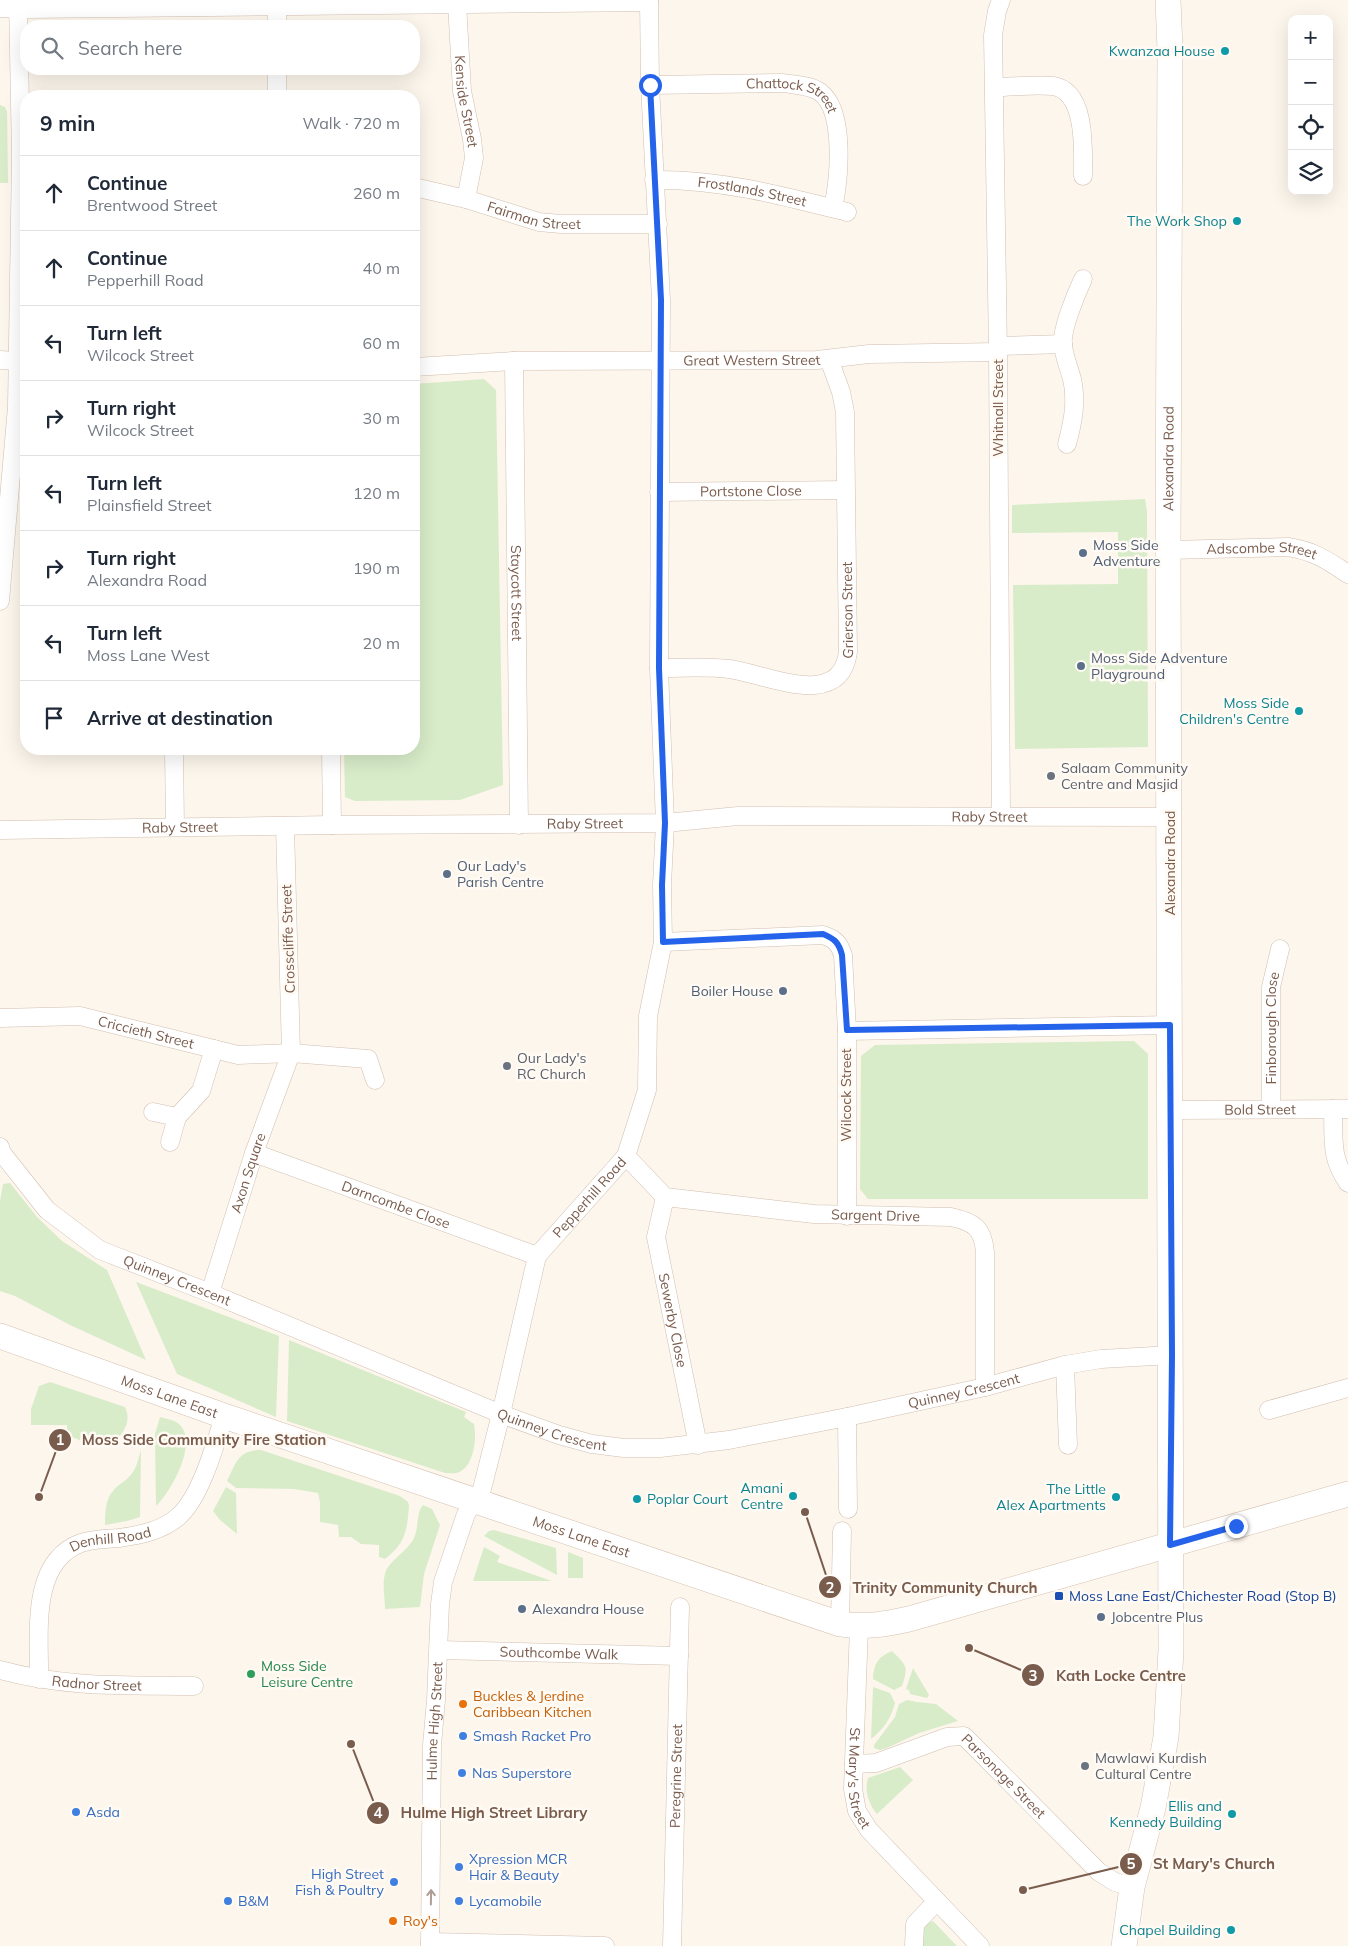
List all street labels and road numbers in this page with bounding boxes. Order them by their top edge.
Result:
street label: Kenside Street [451,55,482,148]
street label: Chattock Street [746,74,842,116]
street label: Frostlands Street [697,173,808,210]
street label: Fairman Street [485,197,581,233]
street label: Great Western Street [683,351,822,369]
street label: Whitnall Street [989,359,1007,457]
street label: Alexandra Road [1159,406,1178,511]
street label: Portstone Close [700,481,802,501]
street label: Adscombe Street [1206,538,1320,563]
street label: Staycott Street [507,545,526,641]
street label: Grierson Street [838,561,857,660]
street label: Raby Street [951,807,1028,826]
street label: Alexandra Road [1161,810,1179,916]
street label: Raby Street [547,814,623,833]
street label: Raby Street [142,818,218,837]
street label: Crosscliffe Street [277,884,299,994]
street label: Finborough Close [1262,970,1283,1084]
street label: Criccieth Street [96,1012,196,1053]
street label: Wilcock Street [837,1048,855,1142]
street label: Bold Street [1224,1100,1296,1119]
street label: Axon Square [227,1130,270,1215]
street label: Pepperhill Road [549,1153,630,1241]
street label: Darncombe Close [339,1177,453,1233]
street label: Sargent Drive [831,1205,920,1225]
street label: Quinney Crescent [121,1251,233,1310]
street label: Sewerby Close [655,1272,691,1369]
street label: Quinney Crescent [906,1369,1022,1413]
street label: Moss Lane East [119,1371,220,1422]
street label: Quinney Crescent [495,1404,608,1455]
street label: Moss Lane East [530,1512,632,1561]
street label: Denhill Road [66,1523,153,1556]
street label: Southcombe Walk [500,1643,619,1663]
street label: Hulme High Street [423,1661,447,1781]
street label: Radnor Street [51,1672,142,1695]
street label: Peregrine Street [666,1724,686,1828]
street label: St Mary's Street [844,1727,875,1832]
street label: Parsonage Street [958,1730,1050,1822]

